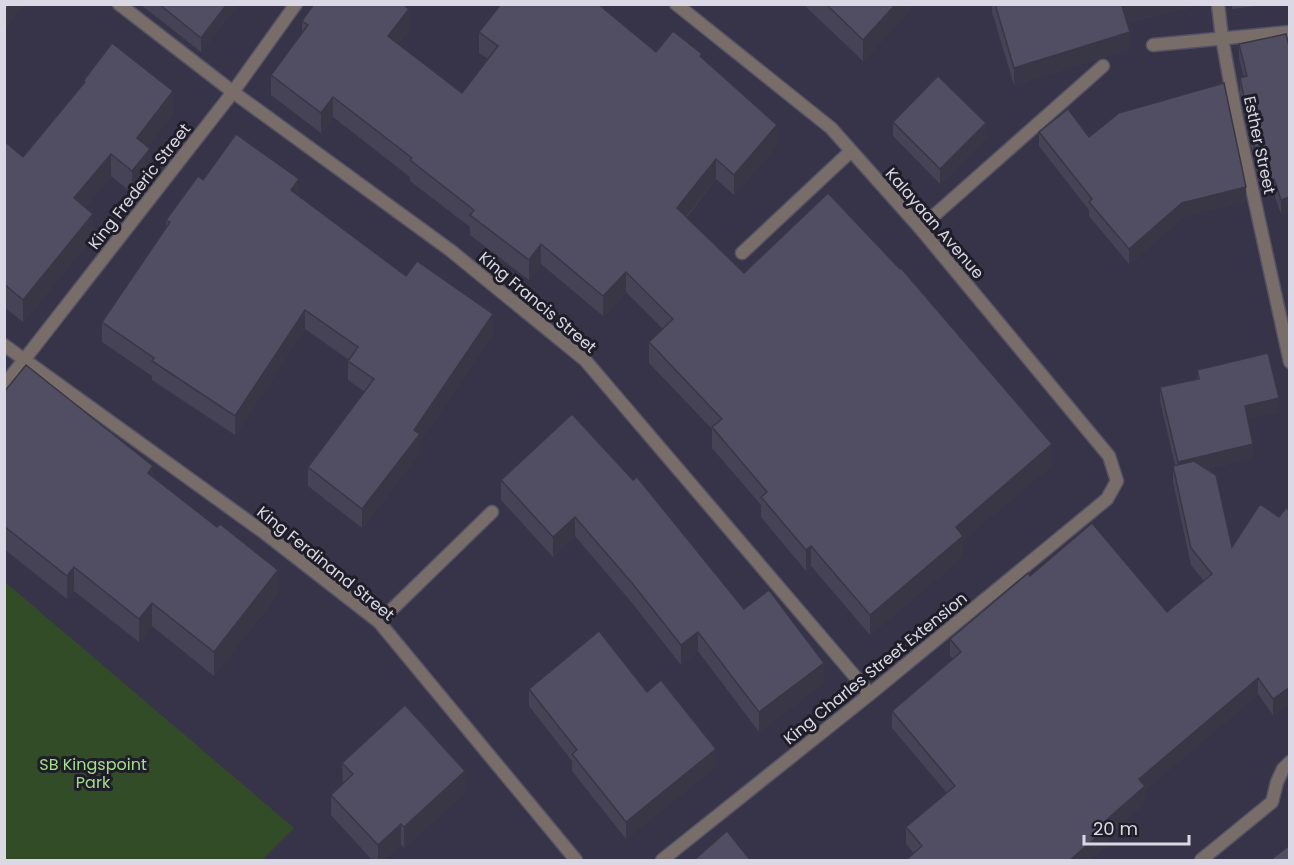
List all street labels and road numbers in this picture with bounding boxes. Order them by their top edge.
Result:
street label: Esther Street [1238,94,1281,196]
street label: King Frederic Street [83,118,196,254]
street label: Kalayaan Avenue [880,163,989,284]
street label: King Francis Street [474,246,602,359]
street label: King Ferdinand Street [252,501,399,626]
street label: King Charles Street Extension [779,587,972,750]

